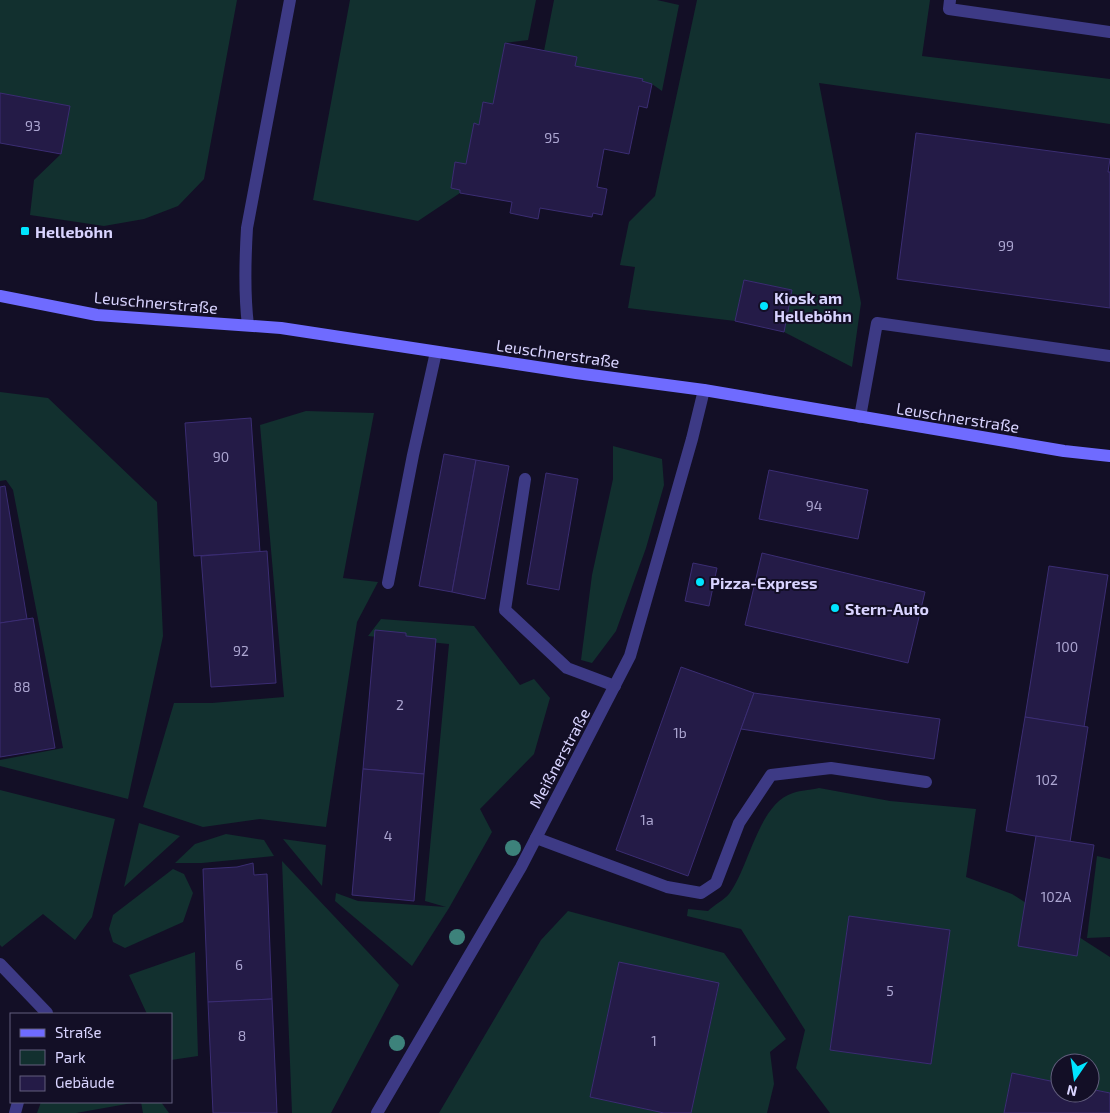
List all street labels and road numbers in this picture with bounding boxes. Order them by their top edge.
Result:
street label: Leuschnerstraße [93,287,219,317]
street label: Leuschnerstraße [495,335,621,371]
street label: Leuschnerstraße [895,398,1021,436]
street label: Meißnerstraße [525,705,593,811]

